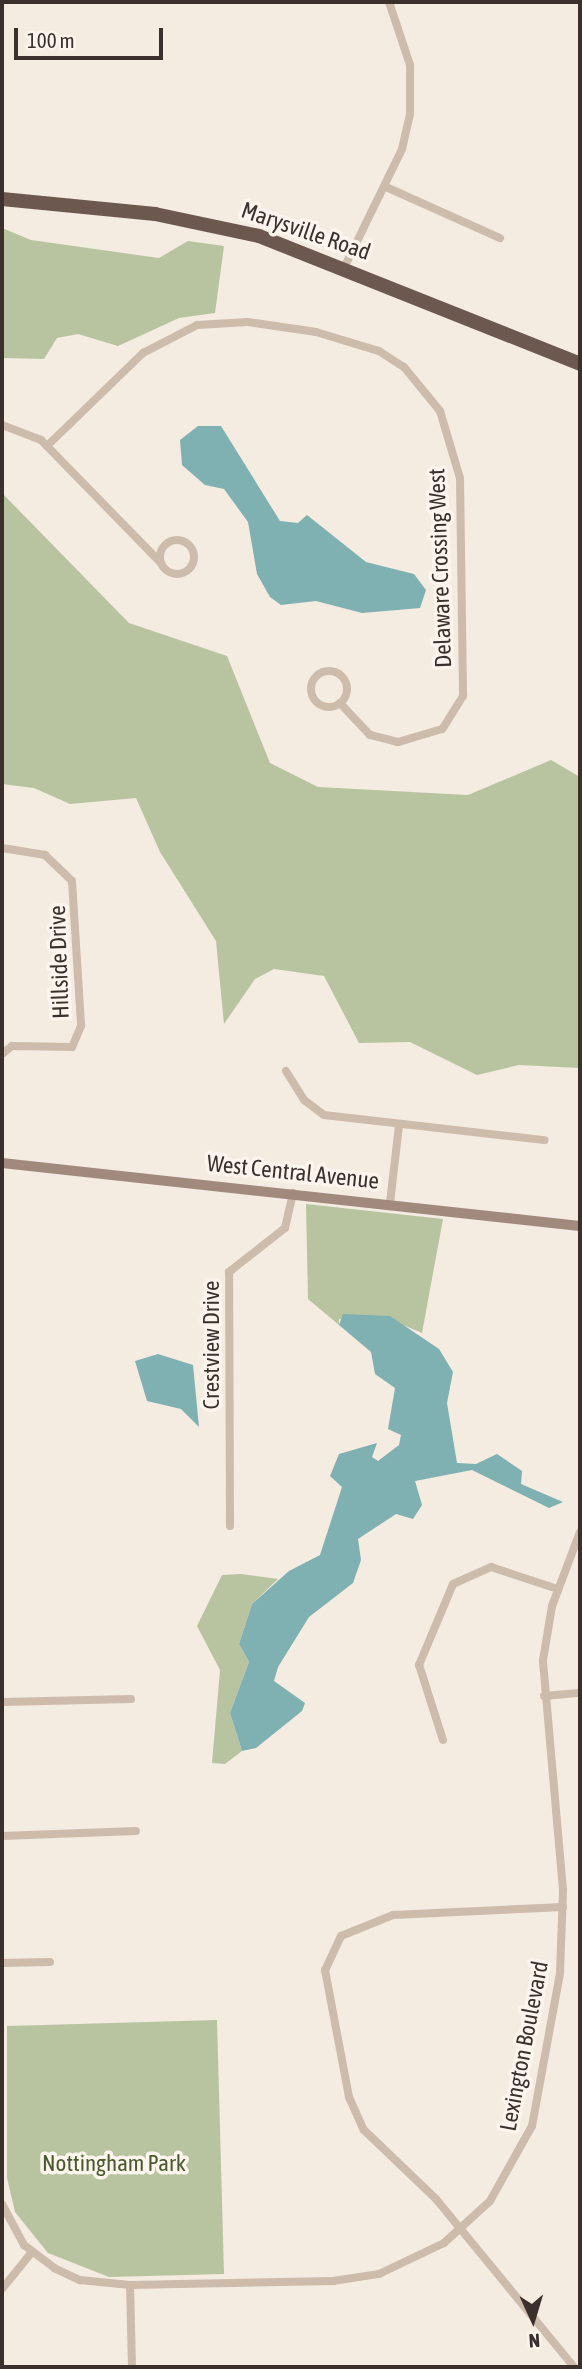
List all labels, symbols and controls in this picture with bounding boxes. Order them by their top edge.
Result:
scale bar [18,14,166,58]
text: 100 m [27,28,75,52]
street label: Marysville Road [238,196,374,266]
street label: Delaware Crossing West [423,468,457,668]
street label: Hillside Drive [43,905,75,1019]
street label: West Central Avenue [206,1149,380,1195]
street label: Crestview Drive [197,1281,225,1409]
street label: Lexington Boulevard [494,1959,554,2133]
park label: Nottingham Park [42,2149,186,2177]
north arrow [498,2285,568,2355]
text: N [528,2330,541,2352]

